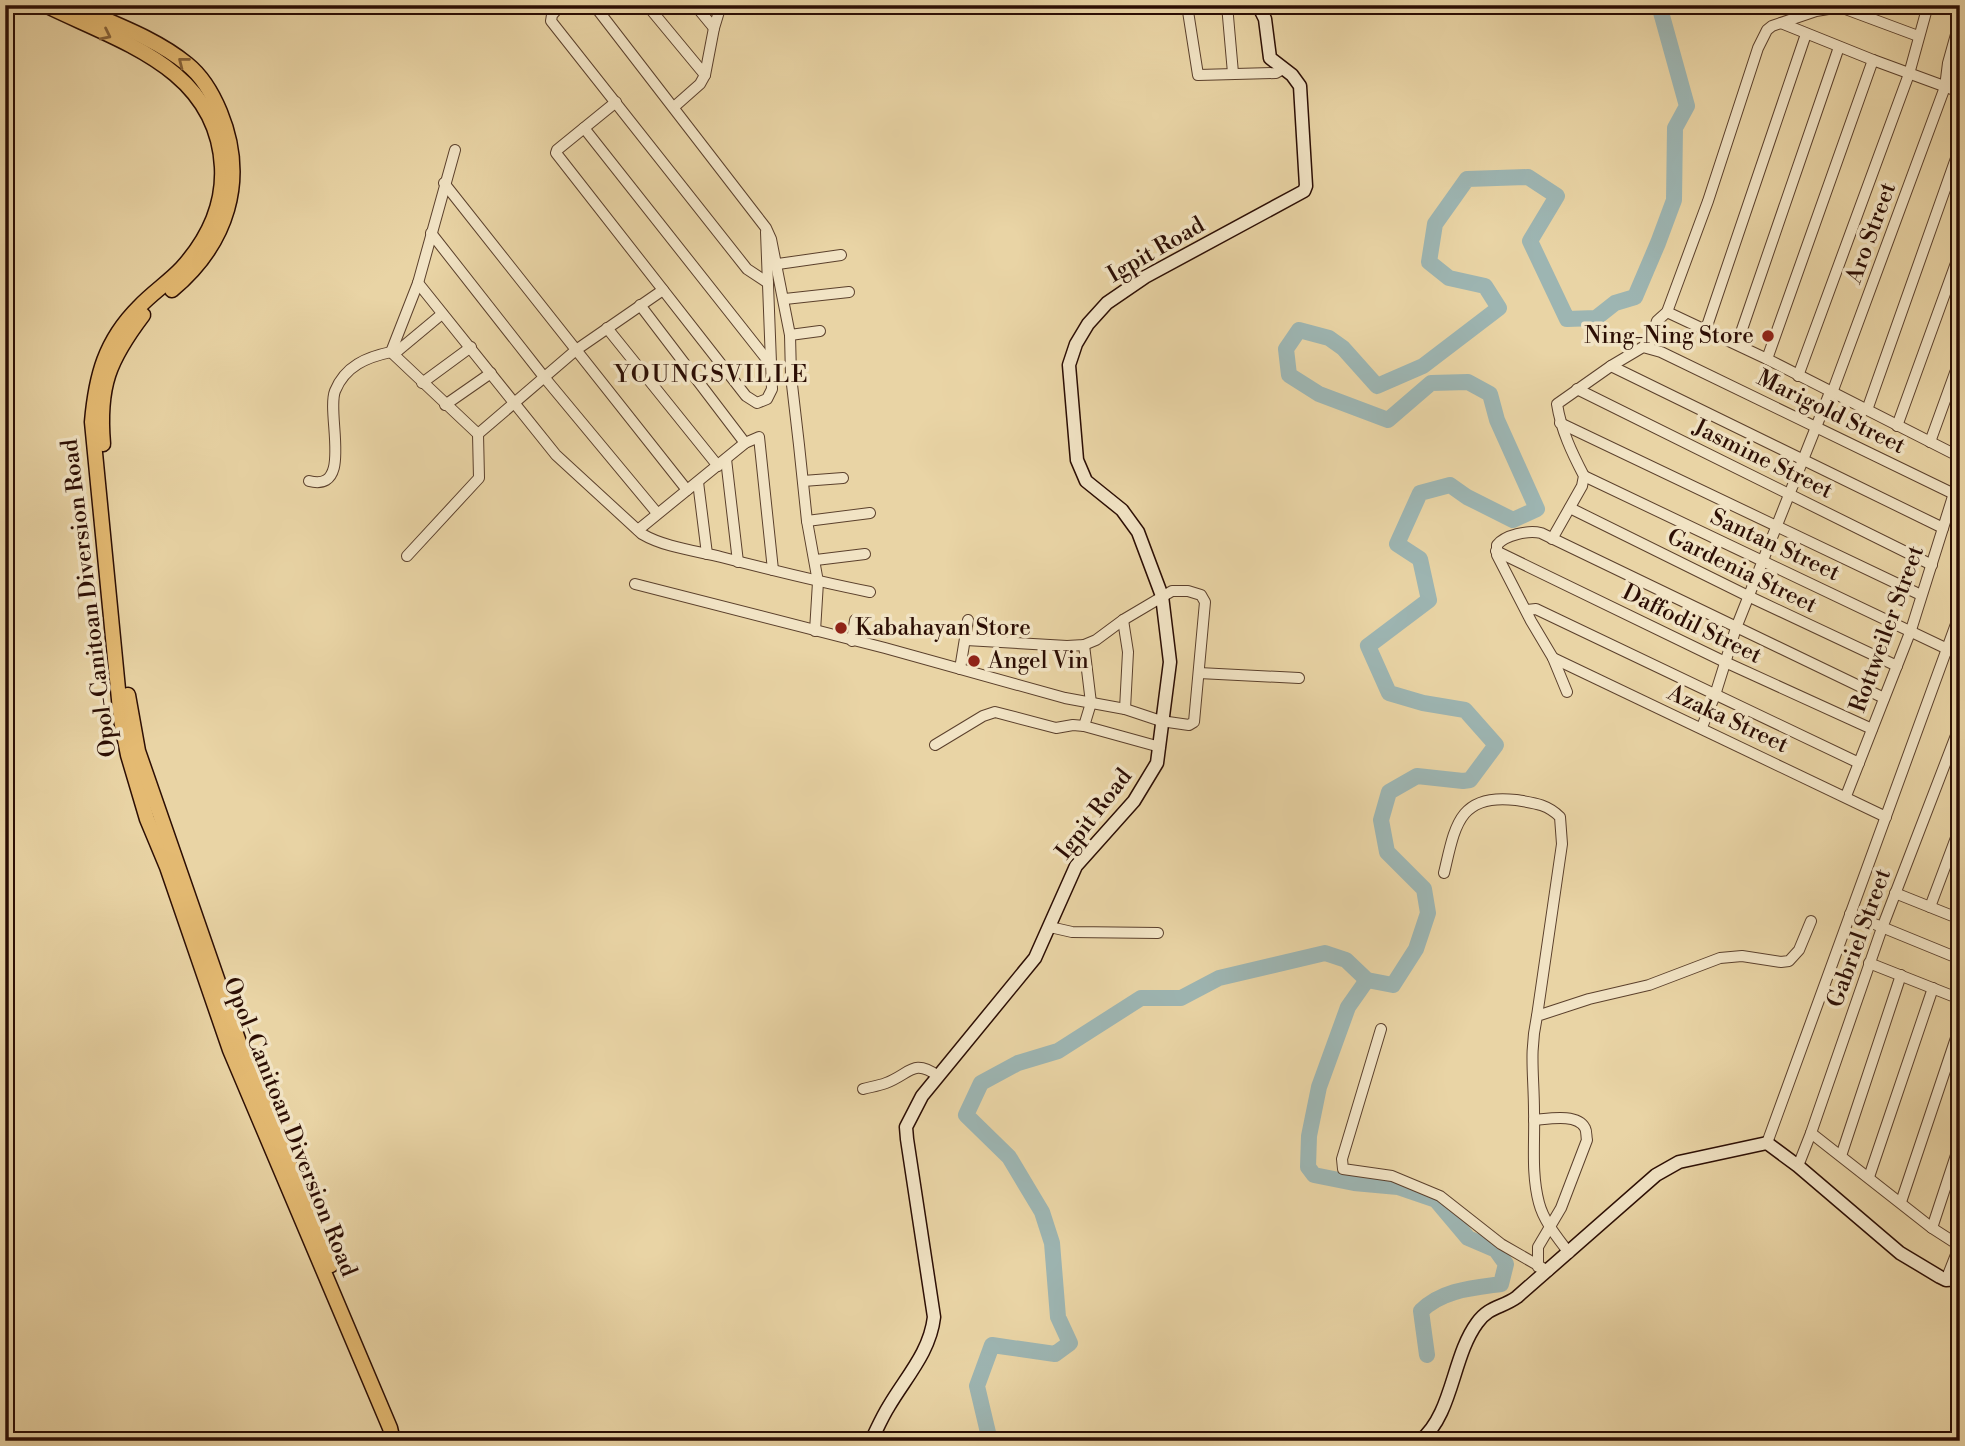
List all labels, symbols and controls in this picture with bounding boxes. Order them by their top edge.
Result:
one-way arrow [99,27,111,41]
one-way arrow [178,58,191,70]
street label: Aro Street [1839,179,1902,288]
street label: Igpit Road [1102,211,1210,289]
place label: Ning-Ning Store [1584,322,1754,350]
marker: Ning-Ning Store [1760,328,1776,344]
district label: YOUNGSVILLE [612,360,810,390]
street label: Marigold Street [1752,364,1910,460]
street label: Jasmine Street [1688,413,1837,505]
street label: Opol-Canitoan Diversion Road [56,437,122,759]
street label: Santan Street [1706,503,1844,587]
street label: Gardenia Street [1663,523,1821,619]
street label: Rottweiler Street [1844,542,1930,716]
street label: Daffodil Street [1618,578,1766,670]
place label: Kabahayan Store [855,614,1031,642]
marker: Kabahayan Store [833,620,849,636]
place label: Angel Vin [987,647,1089,675]
marker: Angel Vin [966,653,982,669]
street label: Azaka Street [1662,678,1793,759]
street label: Igpit Road [1050,763,1138,865]
street label: Gabriel Street [1821,865,1897,1011]
street label: Opol-Canitoan Diversion Road [217,973,363,1281]

